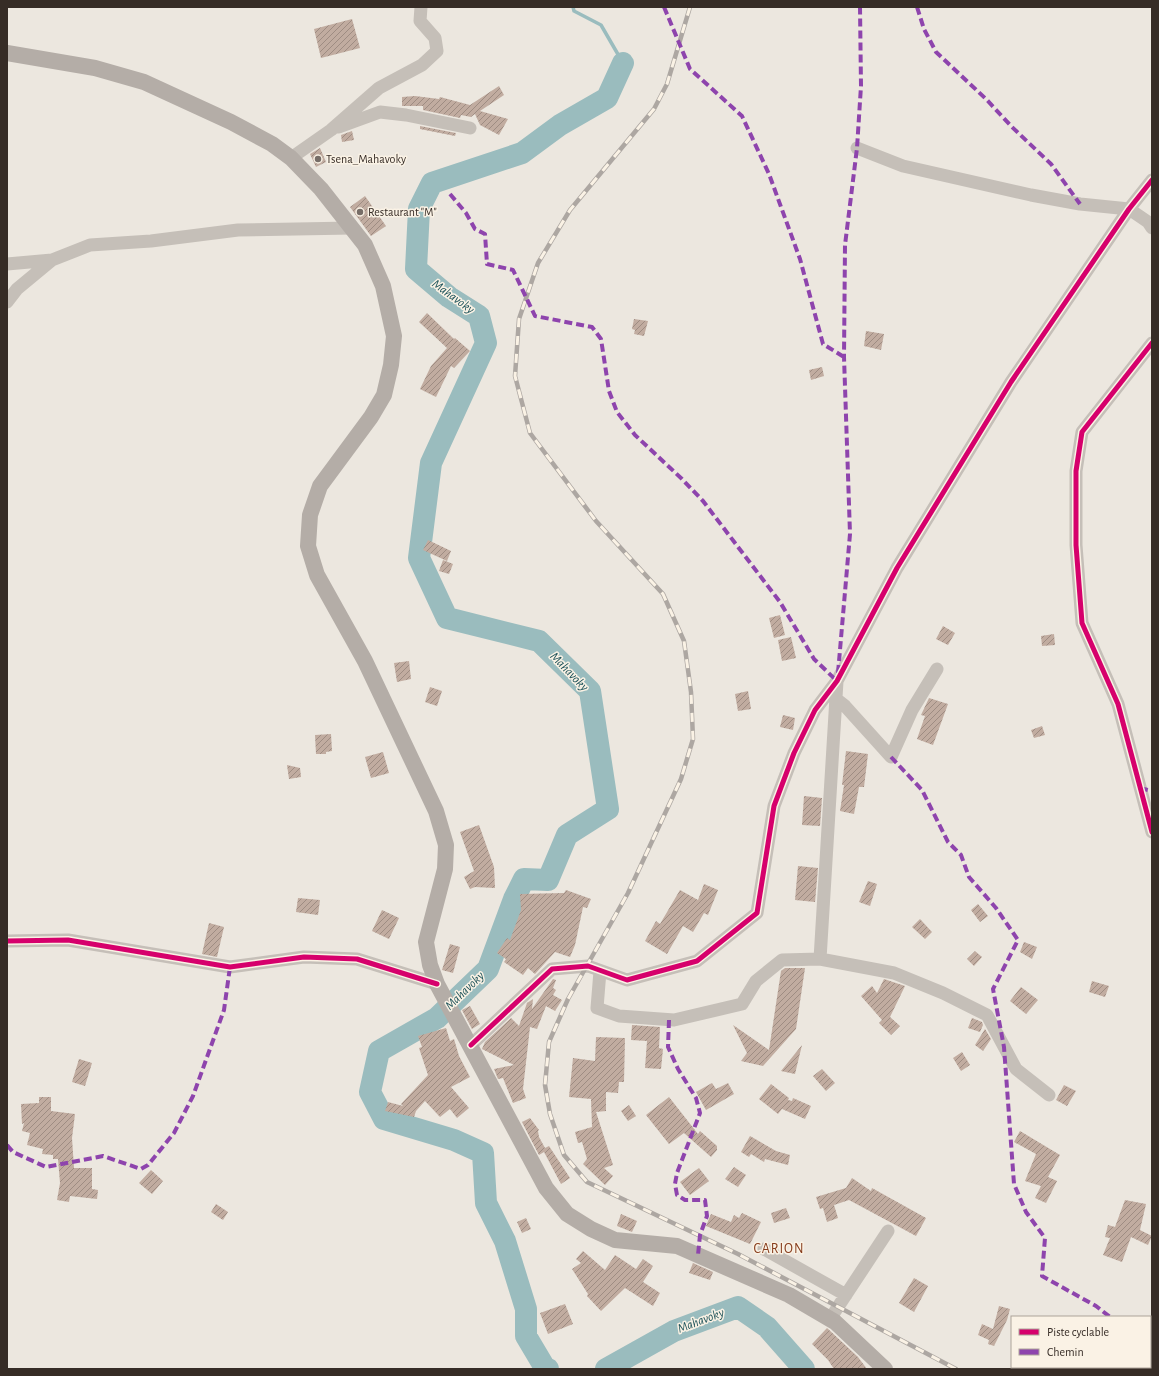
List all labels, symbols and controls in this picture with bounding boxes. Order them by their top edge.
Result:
place label: Tsena_Mahavoky [326,153,406,166]
marker: Tsena_Mahavoky [313,154,323,164]
place label: Restaurant "M" [368,206,437,218]
marker: Restaurant "M" [355,207,365,217]
water label: Mahavoky [430,277,477,317]
water label: Mahavoky [547,650,591,694]
water label: Mahavoky [443,969,487,1013]
district label: CARION [753,1242,805,1256]
water label: Mahavoky [676,1306,727,1336]
legend [1011,1316,1151,1368]
text: Piste cyclable [1047,1326,1109,1339]
text: Chemin [1047,1346,1084,1358]

